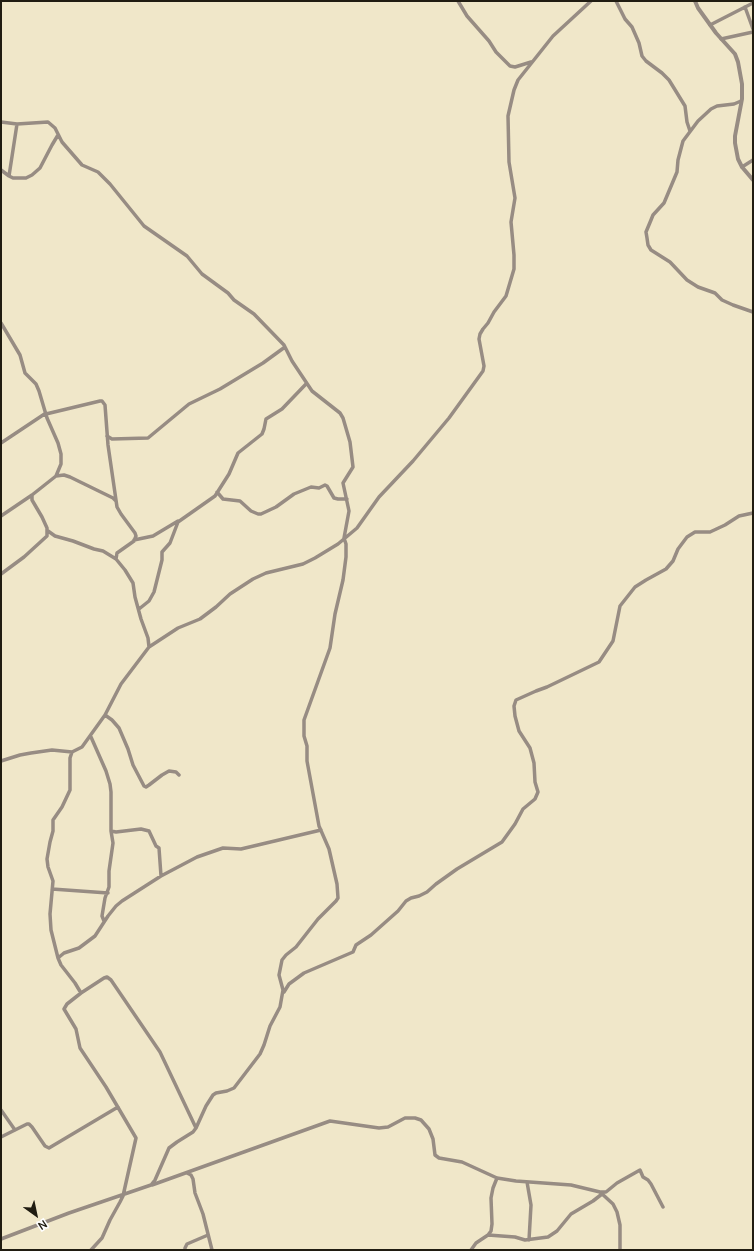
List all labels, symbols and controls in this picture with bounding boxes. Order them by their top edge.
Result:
north arrow [16,1195,56,1235]
text: N [35,1217,50,1234]

